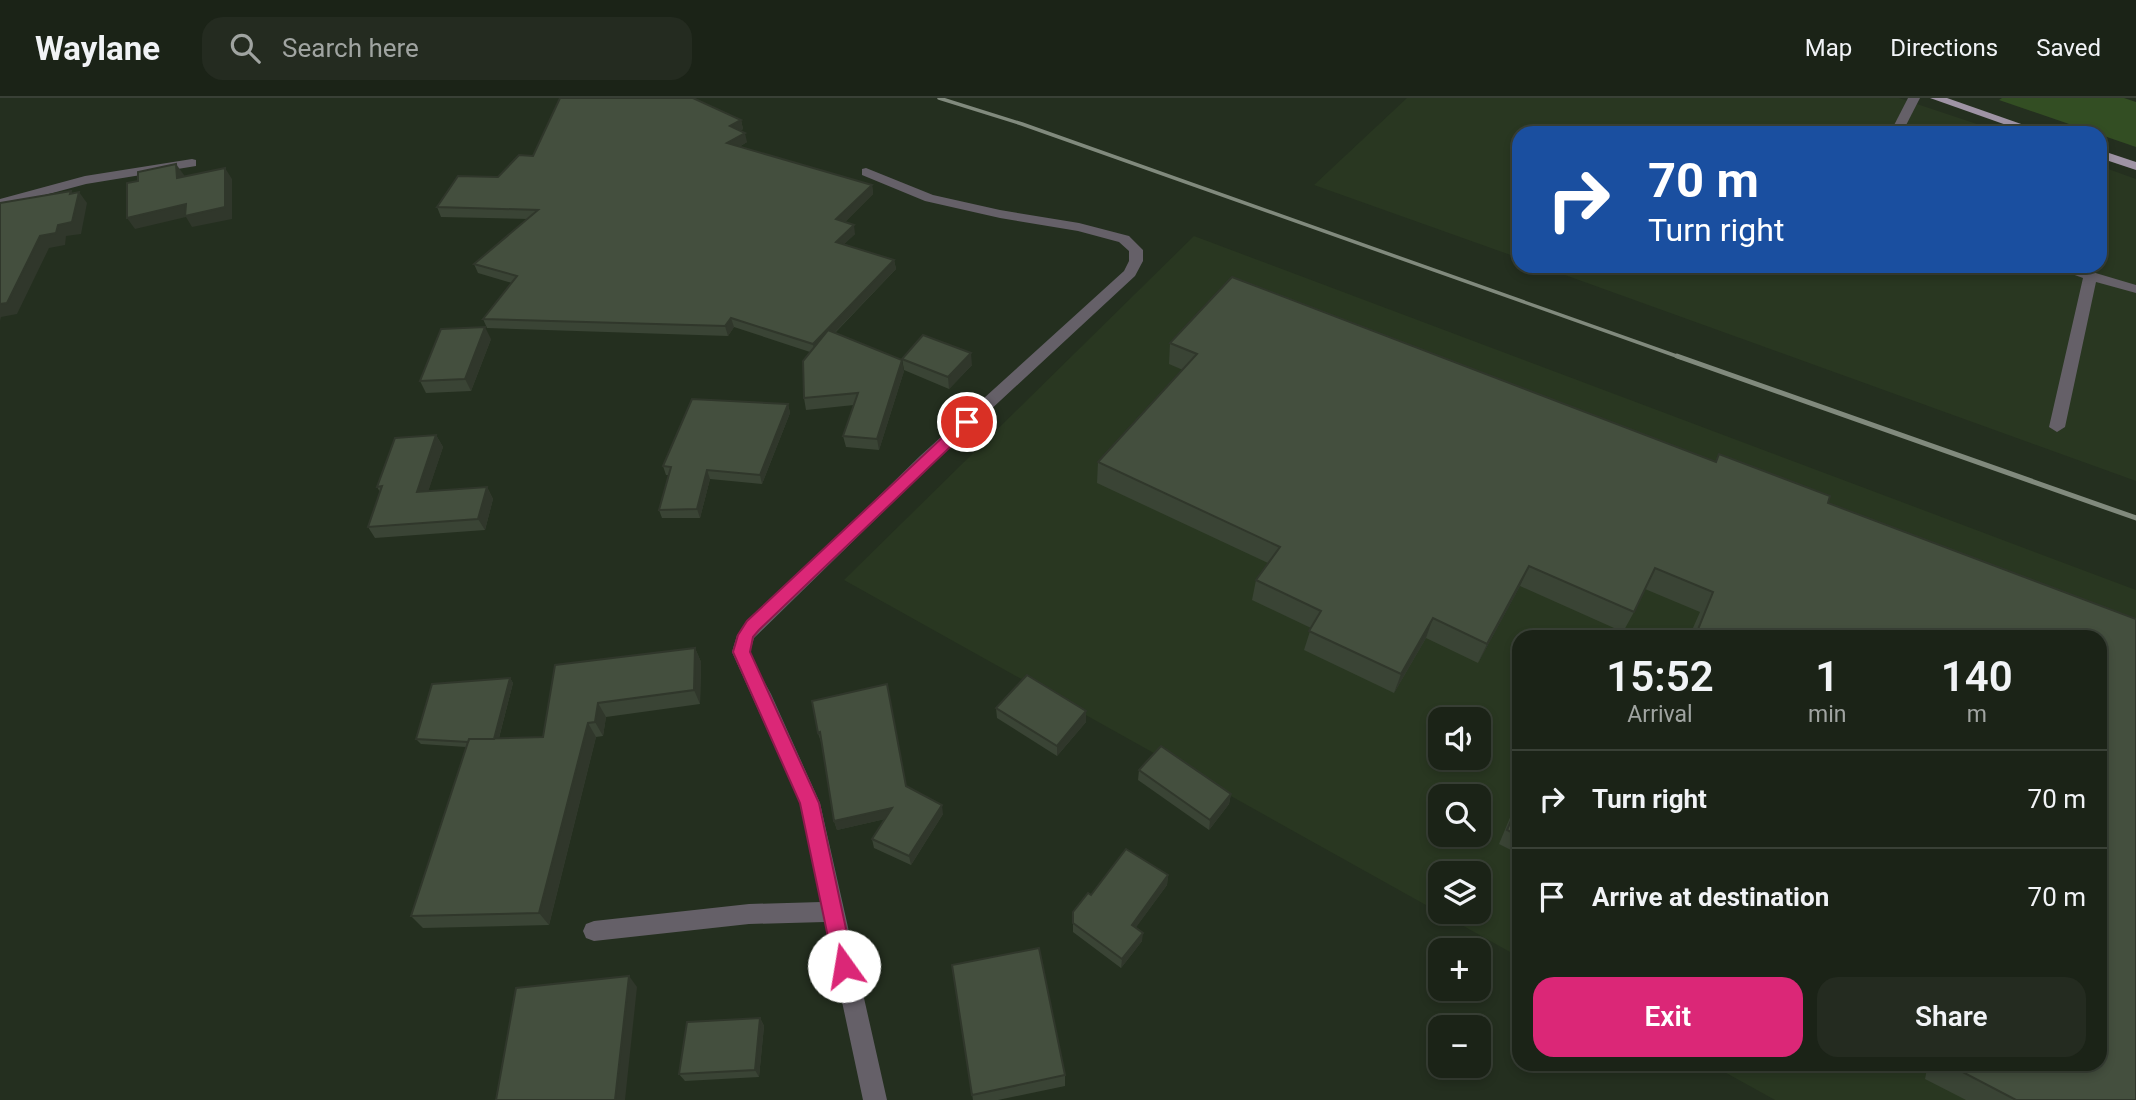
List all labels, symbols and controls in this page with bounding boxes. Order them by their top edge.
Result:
search box [202,17,692,80]
text: Waylane [35,29,160,68]
icon: search [226,29,264,67]
text: Search here [282,33,419,63]
text: Map [1805,34,1852,62]
text: Directions [1890,34,1998,62]
text: Saved [2036,34,2101,62]
text: 70 m [1648,152,1759,209]
icon: right [1533,154,1624,245]
text: Turn right [1648,211,1784,249]
pin [937,392,997,452]
icon: arrive [948,403,986,441]
text: 15:52 [1606,652,1714,701]
text: 1 [1815,652,1839,701]
text: 140 [1941,652,2013,701]
text: Arrival [1627,701,1693,728]
text: min [1808,701,1846,728]
text: m [1967,701,1987,728]
map controls [1428,707,1491,1078]
button: sound [1428,707,1491,770]
icon: right [1533,780,1571,818]
button: search [1428,784,1491,847]
text: Turn right [1592,784,1707,814]
text: 70 m [2028,784,2086,814]
button: layers [1428,861,1491,924]
icon: arrive [1533,878,1571,916]
text: Arrive at destination [1592,882,1829,912]
text: 70 m [2028,882,2086,912]
position arrow [807,929,881,1003]
button: + [1428,938,1491,1001]
button: Exit [1533,977,1803,1057]
button: Share [1817,977,2086,1057]
button: − [1428,1015,1491,1078]

